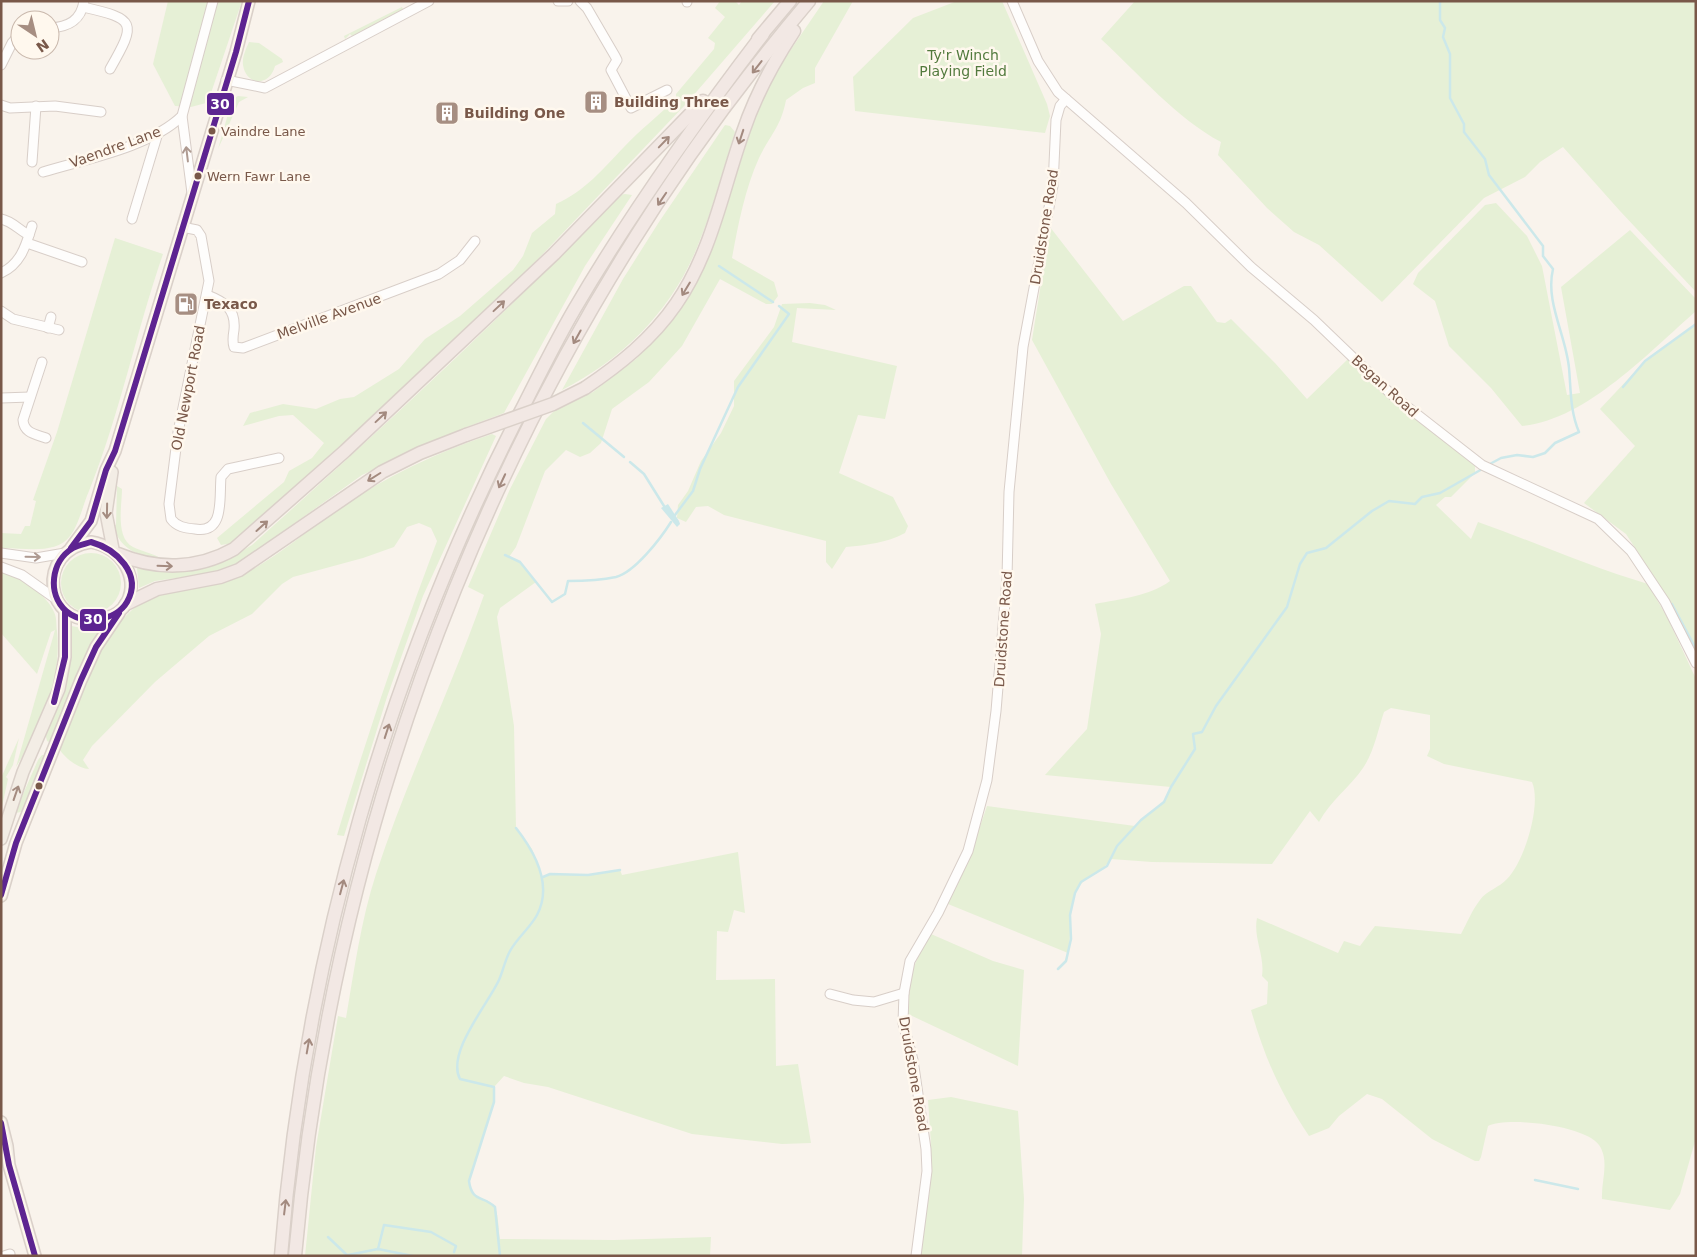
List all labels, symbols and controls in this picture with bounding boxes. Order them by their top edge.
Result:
north arrow [10,10,60,60]
text: N [33,36,52,56]
park label: Ty'r Winch Playing Field [919,47,1007,79]
one-way arrow [751,60,762,73]
building icon: Building Three [583,89,609,115]
line badge: 30 [206,92,235,116]
place label: Building Three [614,94,729,110]
text: 30 [210,96,230,112]
building icon: Building One [434,100,460,126]
place label: Building One [464,105,565,121]
street label: Vaendre Lane [67,123,163,171]
place label: Vaindre Lane [221,124,306,139]
marker: Vaindre Lane [207,126,217,136]
one-way arrow [736,128,745,144]
one-way arrow [658,136,670,149]
one-way arrow [182,147,192,163]
street label: Druidstone Road [1027,168,1061,286]
place label: Wern Fawr Lane [207,169,310,184]
marker: Wern Fawr Lane [193,171,203,181]
one-way arrow [656,191,666,205]
one-way arrow [680,281,690,295]
street label: Melville Avenue [275,290,383,342]
fuel station icon: Texaco [173,291,199,317]
place label: Texaco [204,296,258,312]
one-way arrow [493,300,505,312]
street label: Old Newport Road [168,324,208,452]
one-way arrow [571,329,581,344]
street label: Began Road [1348,352,1422,420]
one-way arrow [374,411,387,423]
one-way arrow [367,472,381,483]
one-way arrow [497,473,506,488]
one-way arrow [102,503,112,519]
one-way arrow [255,520,268,532]
one-way arrow [24,552,41,562]
one-way arrow [156,561,172,570]
street label: Druidstone Road [991,570,1015,688]
line badge: 30 [79,608,107,632]
text: 30 [83,611,103,627]
one-way arrow [383,724,392,740]
unlabelled marker [34,781,44,791]
one-way arrow [12,785,21,801]
one-way arrow [337,880,347,896]
street label: Druidstone Road [896,1015,932,1133]
one-way arrow [303,1039,313,1055]
one-way arrow [280,1200,290,1216]

